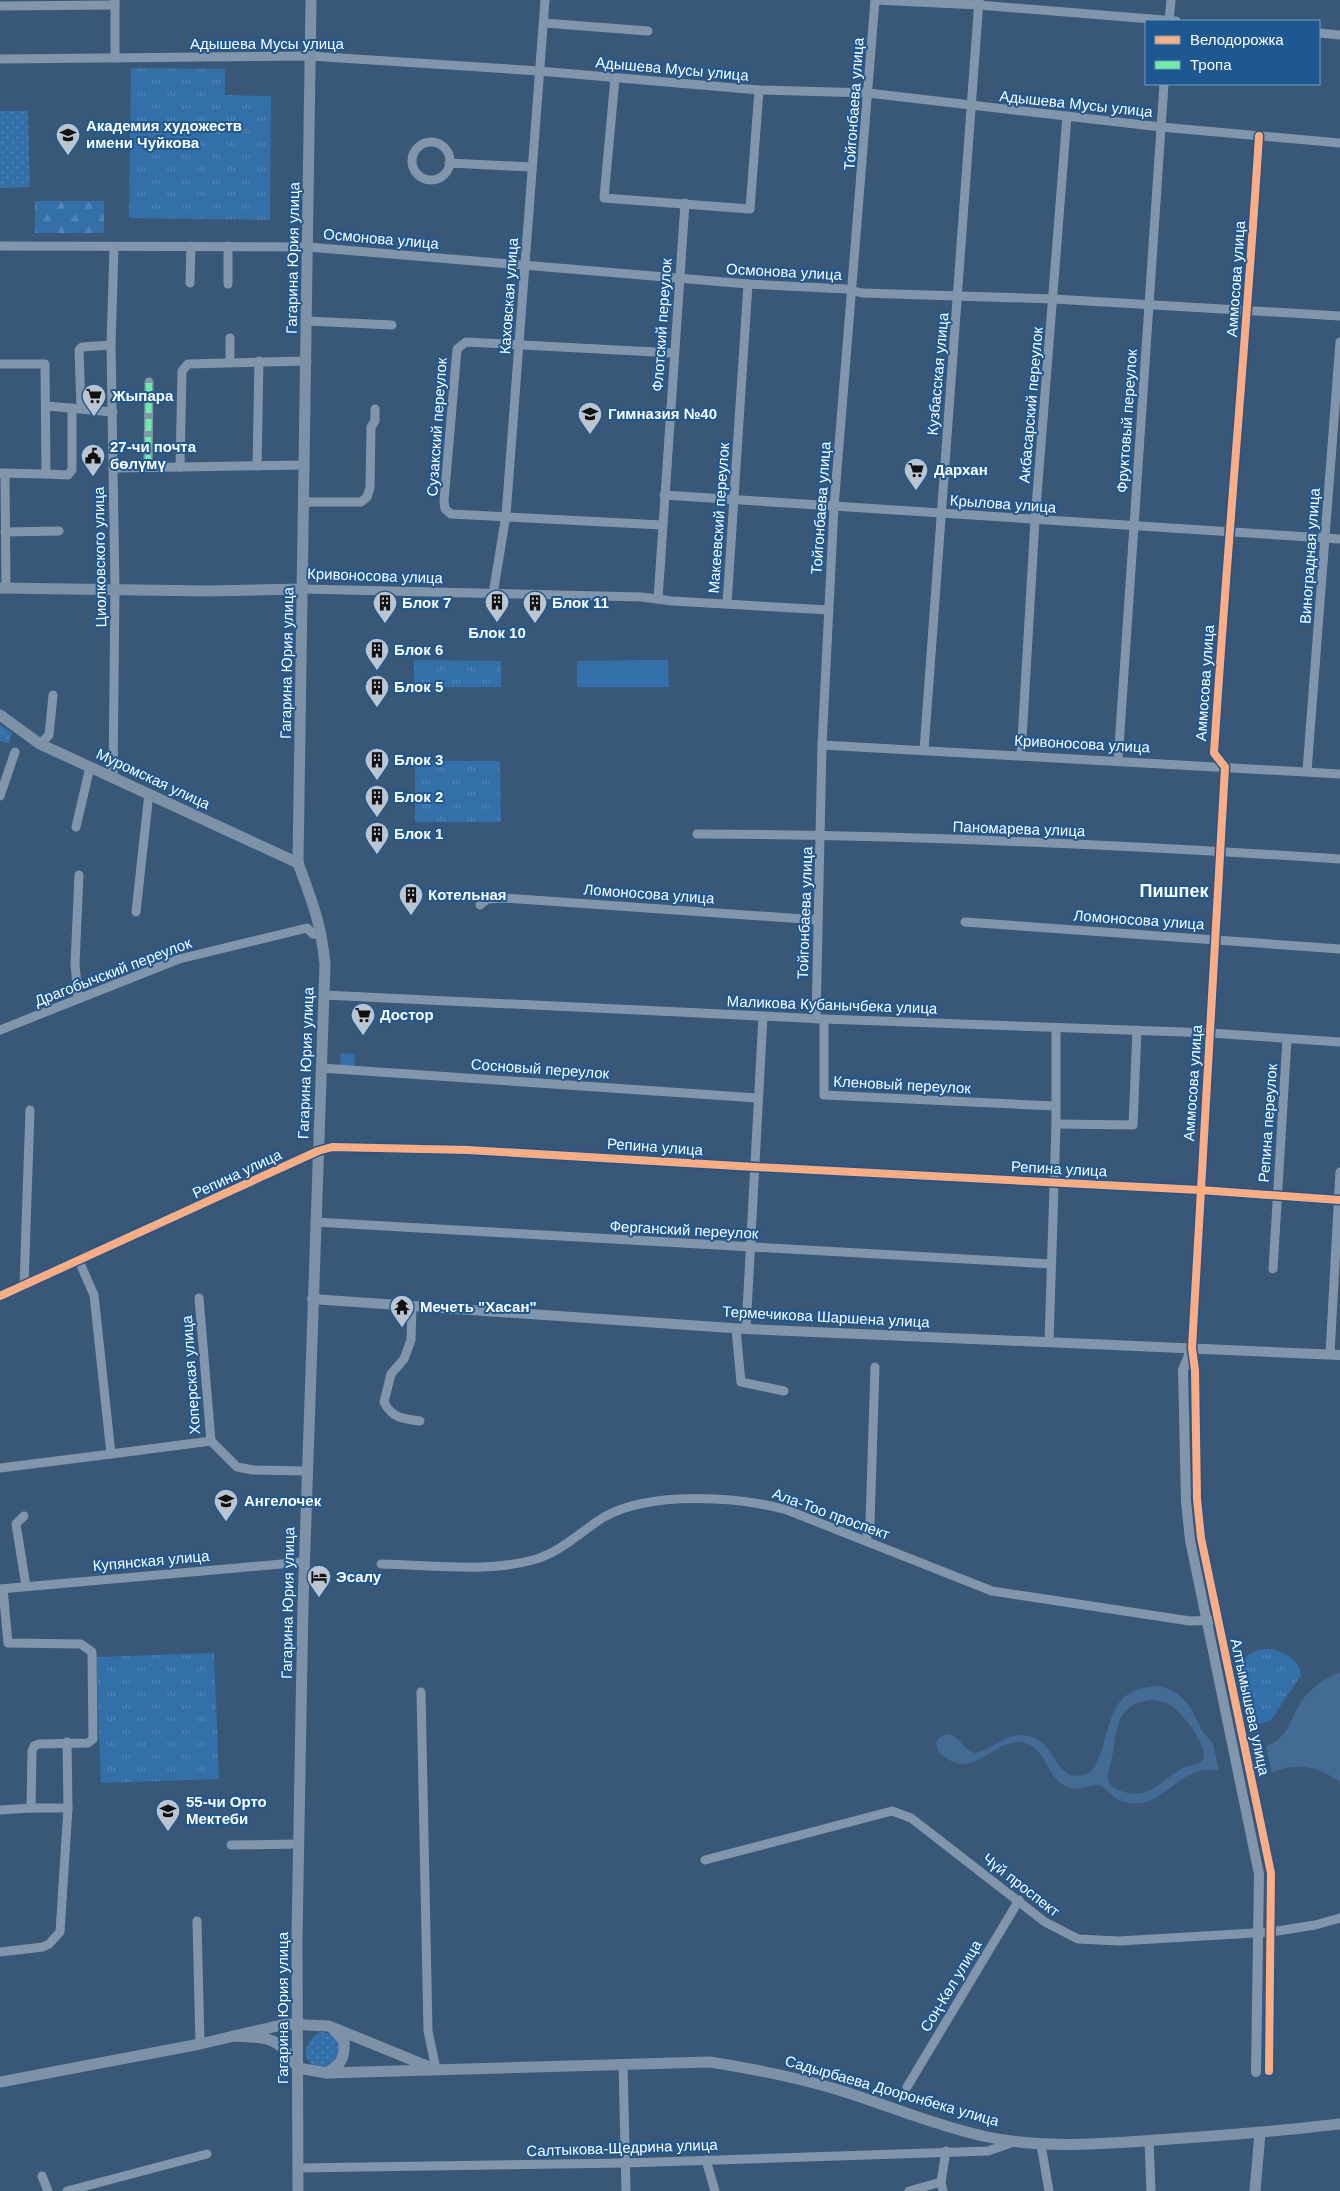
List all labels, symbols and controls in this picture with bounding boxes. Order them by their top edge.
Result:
legend [1145,20,1320,85]
text: Велодорожка [1190,31,1284,48]
street label: Адышева Мусы улица [190,35,345,52]
street label: Тойгонбаева улица [840,36,867,171]
street label: Адышева Мусы улица [595,53,750,84]
text: Тропа [1190,56,1232,73]
street label: Адышева Мусы улица [999,87,1154,120]
place label: Академия художеств имени Чуйкова [86,117,242,151]
school or university icon: Академия художеств имени Чуйкова [55,122,81,156]
street label: Гагарина Юрия улица [283,181,302,334]
street label: Аммосова улица [1223,220,1248,338]
street label: Осмонова улица [323,225,440,252]
street label: Каховская улица [496,236,521,355]
street label: Флотский переулок [648,257,675,392]
street label: Осмонова улица [726,260,843,283]
street label: Кузбасская улица [924,311,951,436]
street label: Акбасарский переулок [1015,326,1046,484]
street label: Фруктовый переулок [1113,348,1140,493]
street label: Сузакский переулок [423,356,450,497]
supermarket icon: Жыпара [81,383,107,417]
place label: Жыпара [111,387,174,404]
school or university icon: Гимназия №40 [577,401,603,435]
place label: Гимназия №40 [608,405,717,422]
place label: 27-чи почта бөлүмү [110,438,197,472]
street label: Тойгонбаева улица [807,440,834,575]
street label: Макеевский переулок [705,442,732,594]
public building icon: 27-чи почта бөлүмү [80,443,106,477]
supermarket icon: Дархан [903,457,929,491]
place label: Дархан [934,461,988,478]
street label: Циолковского улица [90,486,109,627]
street label: Виноградная улица [1296,487,1323,624]
street label: Крылова улица [949,491,1057,516]
street label: Кривоносова улица [307,565,444,586]
street label: Гагарина Юрия улица [277,586,296,739]
building icon: Блок 10 [484,589,510,623]
building icon: Блок 7 [372,590,398,624]
building icon: Блок 11 [522,590,548,624]
place label: Блок 7 [402,594,451,611]
place label: Блок 11 [552,594,609,611]
place label: Блок 10 [468,624,526,641]
street label: Аммосова улица [1192,624,1217,742]
building icon: Блок 6 [364,637,390,671]
place label: Блок 6 [394,641,443,658]
building icon: Блок 5 [364,674,390,708]
place label: Блок 5 [394,678,443,695]
street label: Кривоносова улица [1014,731,1151,756]
street label: Муромская улица [94,745,213,813]
building icon: Блок 3 [364,747,390,781]
place label: Блок 3 [394,751,443,768]
building icon: Блок 2 [364,784,390,818]
place label: Блок 2 [394,788,443,805]
street label: Паномарева улица [952,818,1086,839]
building icon: Блок 1 [364,821,390,855]
place label: Блок 1 [394,825,443,842]
street label: Тойгонбаева улица [794,846,815,980]
street label: Ломоносова улица [583,880,716,907]
district label: Пишпек [1140,881,1209,901]
building icon: Котельная [398,882,424,916]
place label: Котельная [428,886,507,903]
street label: Ломоносова улица [1073,906,1206,933]
street label: Драгобычский переулок [32,934,194,1009]
street label: Гагарина Юрия улица [294,986,317,1139]
street label: Маликова Кубанычбека улица [726,992,938,1017]
supermarket icon: Достор [350,1002,376,1036]
place label: Достор [380,1006,434,1023]
street label: Аммосова улица [1180,1024,1205,1142]
street label: Сосновый переулок [470,1055,610,1082]
street label: Репина переулок [1255,1063,1280,1183]
street label: Кленовый переулок [833,1072,972,1097]
street label: Репина улица [606,1135,704,1158]
street label: Репина улица [190,1145,285,1202]
street label: Репина улица [1011,1157,1108,1180]
street label: Ферганский переулок [609,1217,759,1242]
temple icon: Мечеть "Хасан" [389,1294,415,1328]
place label: Мечеть "Хасан" [420,1298,537,1315]
street label: Термечикова Шаршена улица [722,1303,931,1330]
street label: Хоперская улица [178,1314,203,1435]
street label: Ала-Тоо проспект [770,1484,892,1543]
school or university icon: Ангелочек [213,1488,239,1522]
place label: Ангелочек [244,1492,322,1509]
street label: Гагарина Юрия улица [278,1526,297,1679]
street label: Купянская улица [92,1547,211,1574]
hotel icon: Эсалу [306,1564,332,1598]
place label: Эсалу [336,1568,382,1585]
street label: Алтымышева улица [1228,1637,1273,1777]
place label: 55-чи Орто Мектеби [186,1793,267,1827]
school or university icon: 55-чи Орто Мектеби [155,1798,181,1832]
street label: Чүй проспект [980,1849,1063,1920]
street label: Гагарина Юрия улица [274,1931,291,2084]
street label: Соң-Көл улица [917,1936,985,2035]
street label: Садырбаева Дооронбека улица [783,2052,1002,2129]
street label: Салтыкова-Щедрина улица [526,2136,719,2159]

